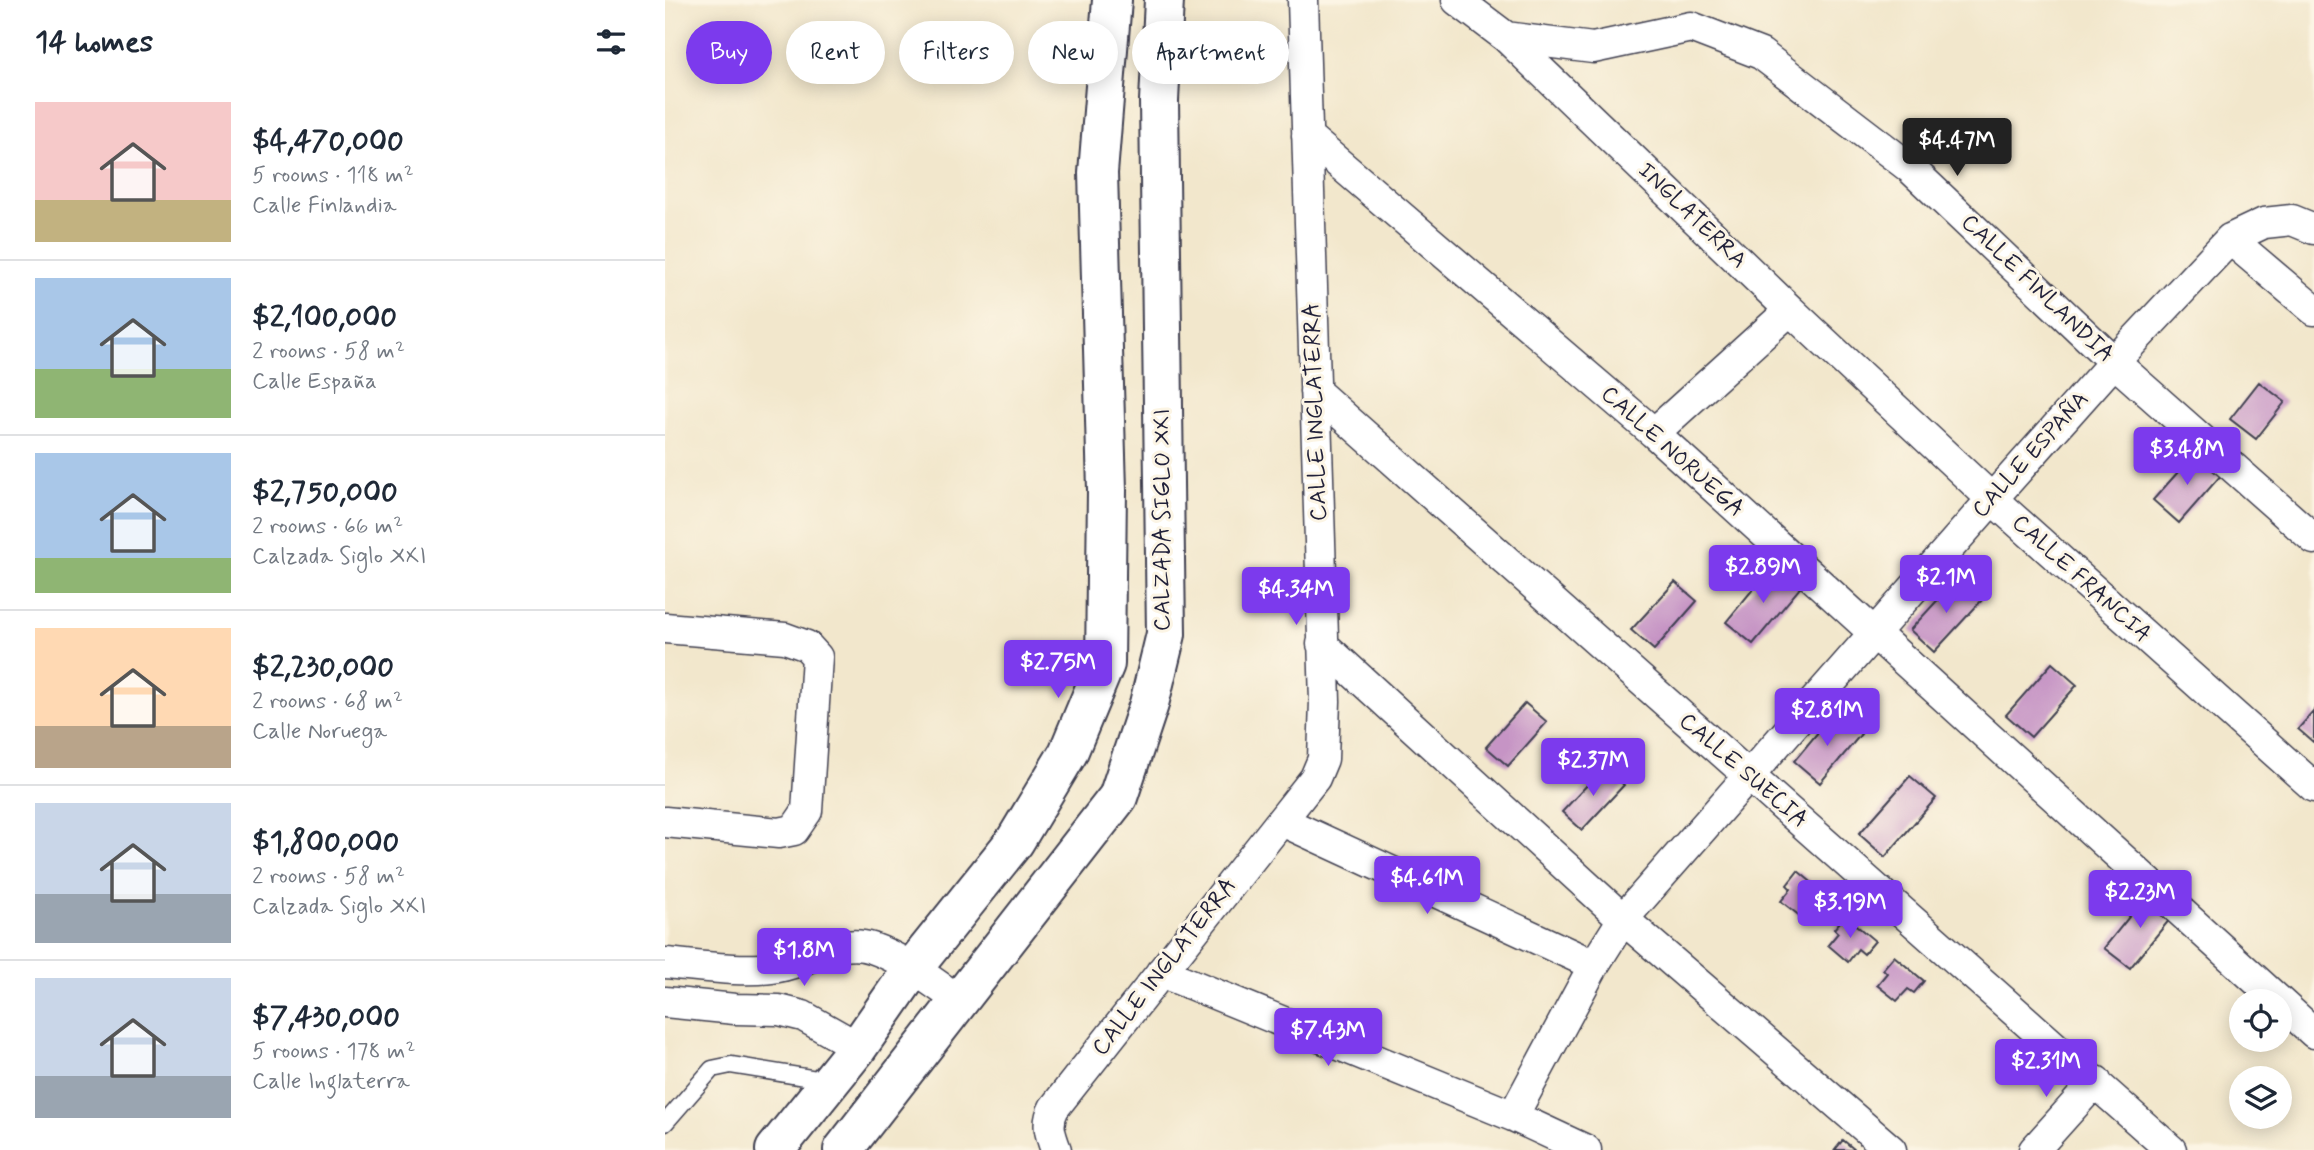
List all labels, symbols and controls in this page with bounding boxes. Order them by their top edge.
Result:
chip: Buy [686,21,772,84]
chip: Rent [786,21,885,84]
chip: Filters [899,21,1014,84]
chip: New [1028,21,1118,84]
chip: Apartment [1132,21,1289,84]
text: 14 homes [35,23,153,62]
icon: filters [592,23,630,61]
pin: $4.47M [1900,118,2014,178]
text: $4,470,000 [252,122,404,161]
text: $4.47M [1919,126,1995,156]
icon: home [91,130,175,214]
street label: INGLATERRA [1631,156,1753,276]
text: 5 rooms · 118 m² [252,161,414,191]
text: Calle Finlandia [252,191,397,221]
street label: CALLE FINLANDIA [1954,208,2120,370]
text: $2,100,000 [252,298,397,337]
street label: CALLE INGLATERRA [1297,302,1335,522]
icon: home [91,306,175,390]
text: 2 rooms · 58 m² [252,337,405,367]
text: Calle España [252,367,377,397]
street label: CALLE NORUEGA [1594,380,1750,524]
street label: CALLE ESPAÑA [1966,385,2096,525]
street label: CALZADA SIGLO XXI [1148,409,1178,631]
pin: $3.48M [2130,428,2244,487]
text: $3.48M [2150,435,2224,465]
text: $2,750,000 [252,473,398,512]
icon: home [91,481,175,565]
street label: CALLE FRANCIA [2005,508,2157,650]
text: 2 rooms · 66 m² [252,512,403,542]
text: Calzada Siglo XXI [252,542,426,572]
pin: $2.89M [1706,546,1820,605]
text: $2.89M [1725,553,1801,583]
pin: $2.1M [1897,556,1995,615]
text: $2.1M [1916,563,1976,593]
pin: $4.34M [1239,568,1353,627]
text: $4.34M [1258,575,1334,605]
pin: $2.75M [1001,640,1115,700]
text: $2,230,000 [252,648,394,687]
text: $2.75M [1020,648,1096,678]
icon: home [91,656,175,740]
text: 2 rooms · 68 m² [252,687,403,717]
pin: $2.81M [1770,688,1884,748]
text: $2.81M [1791,696,1863,726]
street label: CALLE SUECIA [1672,707,1814,835]
text: Calle Noruega [252,717,387,747]
pin: $2.37M [1536,738,1650,798]
text: $2.37M [1557,746,1629,776]
text: $1,800,000 [252,823,399,862]
icon: home [91,831,175,915]
pin: $4.61M [1370,856,1484,916]
text: 2 rooms · 58 m² [252,862,405,892]
text: $4.61M [1390,864,1464,894]
pin: $2.23M [2083,870,2197,930]
street label: CALLE INGLATERRA [1086,872,1244,1062]
text: $2.23M [2105,878,2175,908]
pin: $3.19M [1793,880,1907,940]
text: $3.19M [1814,888,1886,918]
text: Calzada Siglo XXI [252,892,426,922]
pin: $1.8M [755,928,853,988]
text: $1.8M [773,936,835,966]
map controls [2229,989,2292,1129]
button: locate [2229,989,2292,1052]
text: $7,430,000 [252,998,400,1037]
icon: home [91,1006,175,1090]
pin: $7.43M [1271,1009,1385,1068]
text: $7.43M [1290,1016,1366,1046]
text: 5 rooms · 178 m² [252,1037,415,1067]
pin: $2.31M [1989,1040,2103,1099]
text: $2.31M [2011,1047,2081,1077]
button: layers [2229,1066,2292,1129]
text: Calle Inglaterra [252,1067,410,1097]

